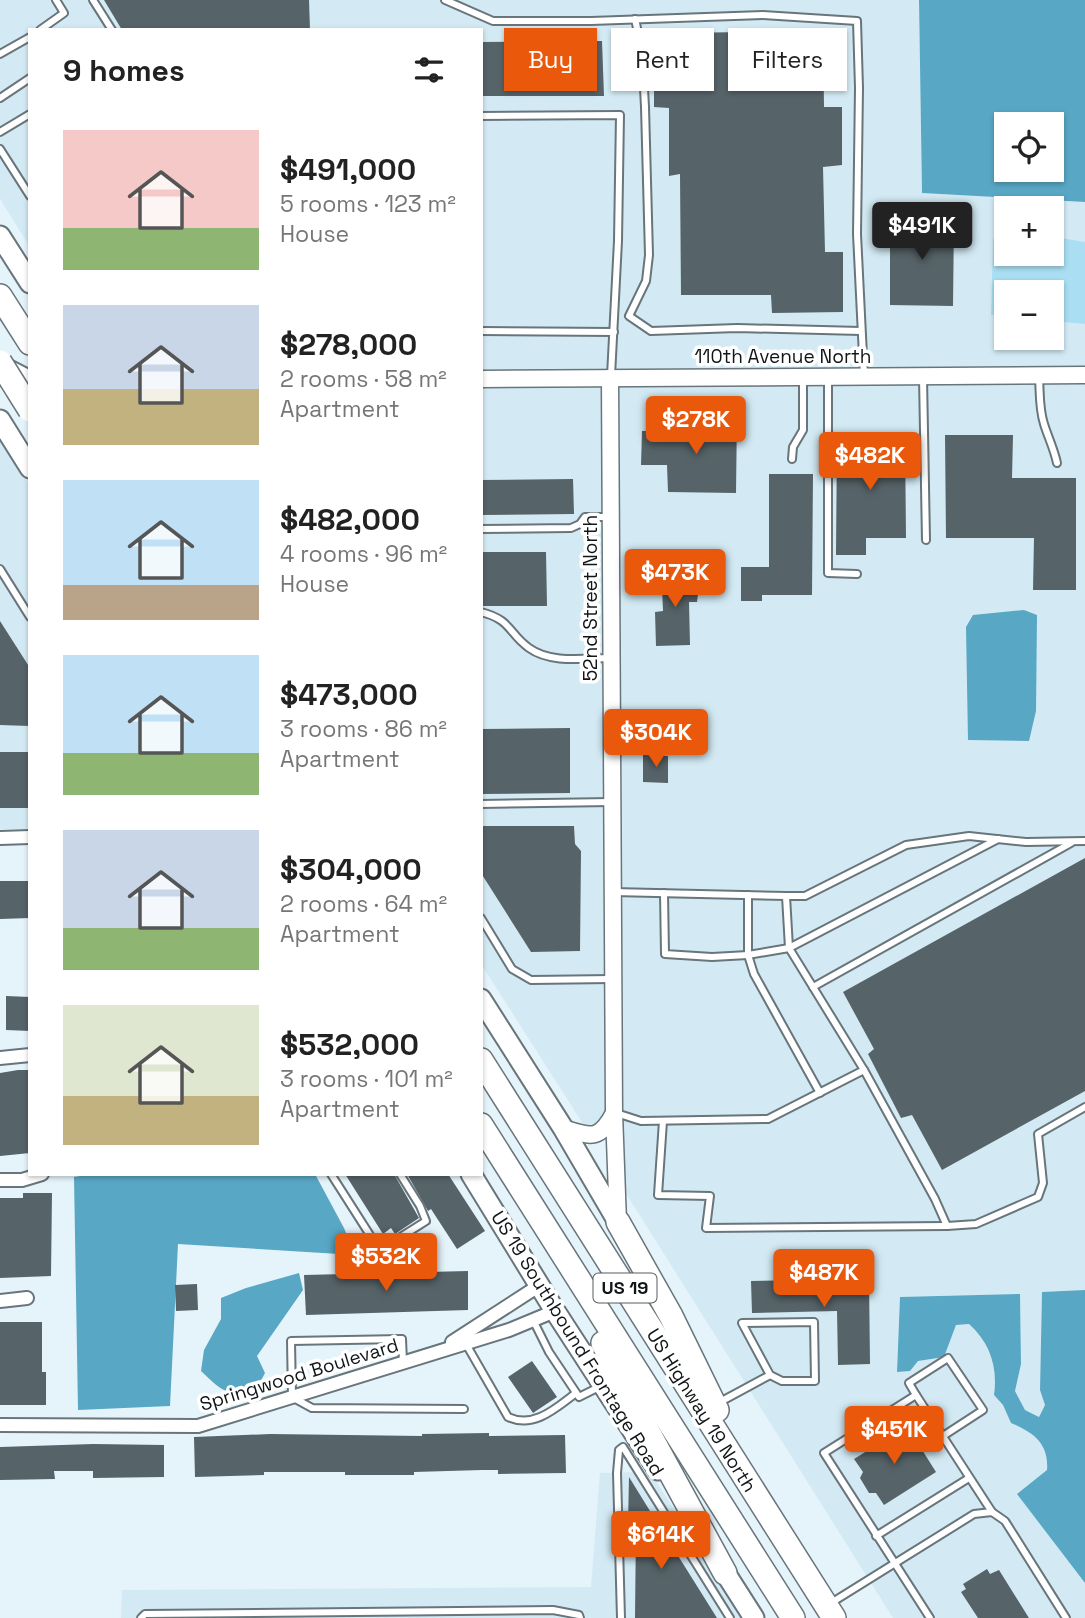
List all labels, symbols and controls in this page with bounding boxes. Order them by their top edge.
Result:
chip: Buy [504,28,597,91]
chip: Rent [611,28,714,91]
chip: Filters [728,28,847,91]
text: 9 homes [63,51,185,90]
icon: filters [410,51,448,89]
map controls [994,112,1064,350]
button: locate [994,112,1064,182]
text: $491,000 [280,150,416,189]
icon: home [119,158,203,242]
text: 5 rooms · 123 m² [280,189,456,219]
button: + [994,196,1064,266]
pin: $491K [873,202,971,262]
text: $491K [888,210,956,240]
text: House [280,219,349,249]
button: − [994,280,1064,350]
text: $278,000 [280,325,417,364]
icon: home [119,333,203,417]
street label: 110th Avenue North [695,344,871,369]
text: 2 rooms · 58 m² [280,364,447,394]
text: Apartment [280,394,400,424]
pin: $278K [647,396,745,456]
text: $278K [662,404,730,434]
pin: $482K [821,433,919,492]
text: $482K [835,440,905,470]
text: $482,000 [280,500,420,539]
icon: home [119,508,203,592]
street label: 52nd Street North [578,515,603,681]
text: 4 rooms · 96 m² [280,539,447,569]
pin: $473K [626,550,724,609]
text: $473K [641,557,709,587]
text: House [280,569,349,599]
text: $473,000 [280,675,418,714]
icon: home [119,683,203,767]
pin: $304K [607,710,705,769]
text: 3 rooms · 86 m² [280,714,447,744]
text: $304K [620,717,692,747]
text: Apartment [280,744,400,774]
text: $304,000 [280,850,422,889]
icon: home [119,858,203,942]
text: 2 rooms · 64 m² [280,889,447,919]
text: Apartment [280,919,400,949]
text: $532,000 [280,1025,419,1064]
icon: home [119,1033,203,1117]
text: 3 rooms · 101 m² [280,1064,453,1094]
text: Apartment [280,1094,400,1124]
street label: US 19 Southbound Frontage Road [485,1206,670,1480]
pin: $532K [337,1234,435,1293]
text: $532K [351,1241,421,1271]
pin: $487K [775,1250,873,1309]
text: $487K [789,1257,859,1287]
road number: US 19 [594,1274,656,1302]
street label: US Highway 19 North [641,1324,762,1497]
street label: Springwood Boulevard [197,1332,402,1417]
pin: $451K [845,1406,943,1466]
text: $451K [861,1414,927,1444]
pin: $614K [612,1512,710,1571]
text: $614K [627,1519,695,1549]

